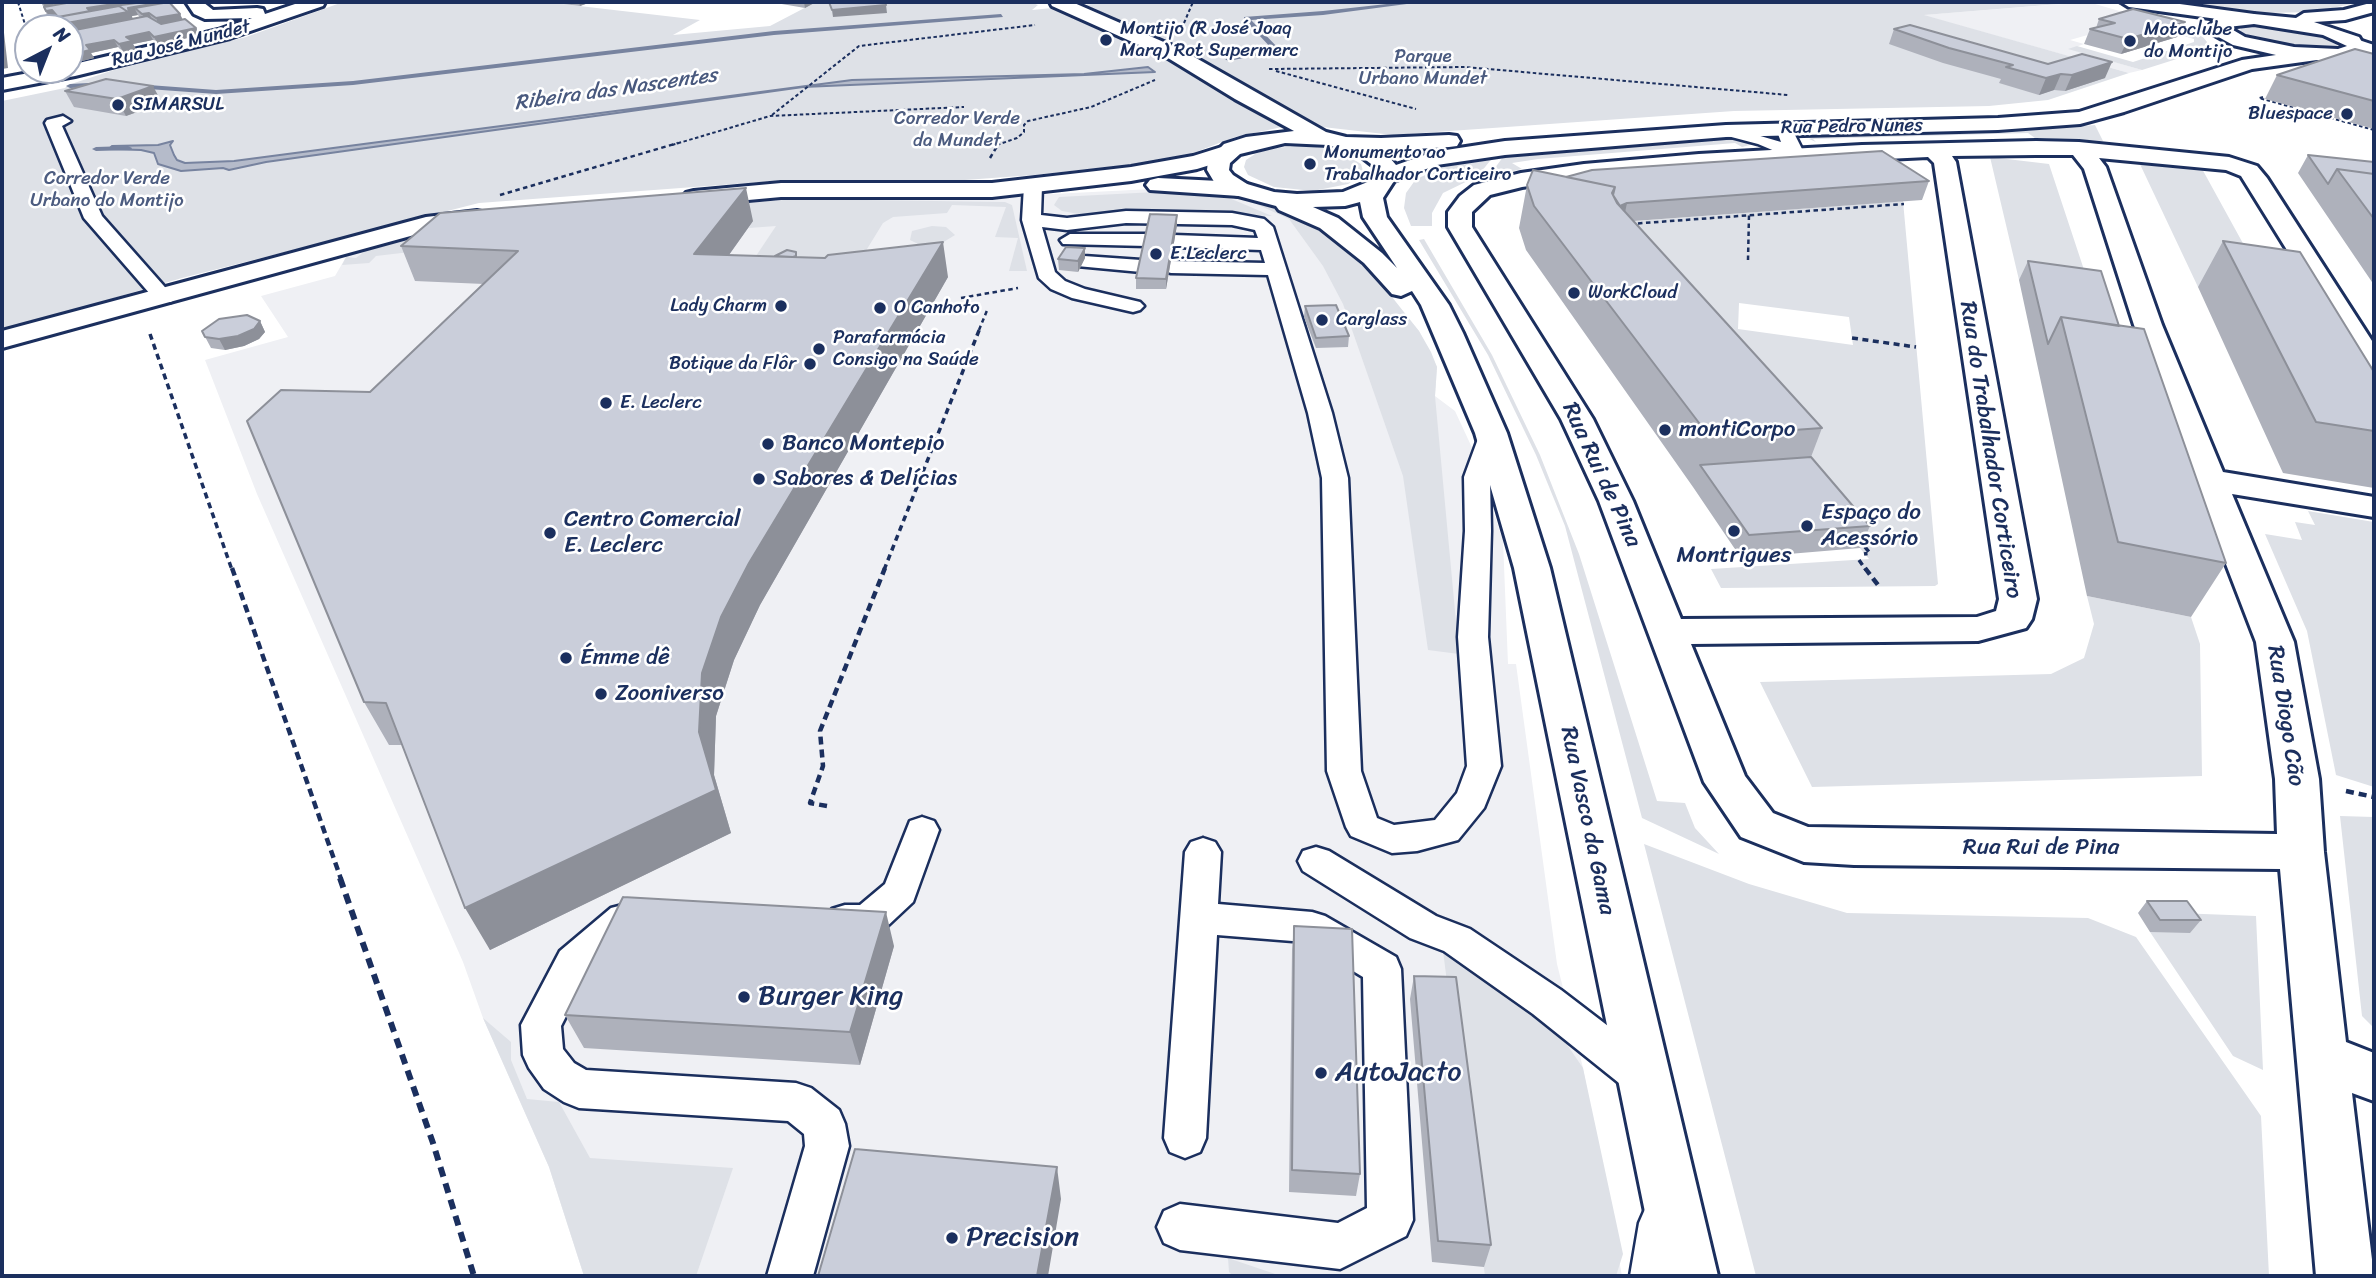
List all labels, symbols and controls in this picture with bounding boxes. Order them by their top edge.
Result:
north arrow [14,14,84,84]
street label: Rua José Mundet [110,16,252,72]
text: N [46,18,78,51]
place label: Montijo (R José Joaq Marq) Rot Supermerc [1120,18,1299,62]
place label: Motoclube do Montijo [2144,19,2233,63]
marker: Montijo (R José Joaq Marq) Rot Supermerc [1098,32,1114,48]
marker: Motoclube do Montijo [2122,33,2138,49]
park label: Parque Urbano Mundet [1359,46,1487,90]
water label: Ribeira das Nascentes [513,63,719,117]
place label: SIMARSUL [132,94,224,116]
marker: SIMARSUL [110,97,126,113]
place label: Bluespace [2248,103,2333,125]
marker: Bluespace [2339,106,2355,122]
park label: Corredor Verde da Mundet [894,108,1020,152]
street label: Rua Pedro Nunes [1781,114,1923,140]
place label: Monumento ao Trabalhador Corticeiro [1324,142,1511,186]
marker: Monumento ao Trabalhador Corticeiro [1302,156,1318,172]
park label: Corredor Verde Urbano do Montijo [30,168,184,212]
place label: E.Leclerc [1170,243,1247,265]
marker: E.Leclerc [1148,246,1164,262]
place label: WorkCloud [1588,282,1677,304]
marker: WorkCloud [1566,285,1582,301]
place label: Lady Charm [670,295,767,317]
place label: O Canhoto [894,297,980,319]
marker: Lady Charm [773,298,789,314]
marker: O Canhoto [872,300,888,316]
street label: Rua do Trabalhador Corticeiro [1953,300,2027,600]
place label: Carglass [1336,309,1407,331]
marker: Carglass [1314,312,1330,328]
place label: Parafarmácia Consigo na Saúde [833,327,979,371]
marker: Parafarmácia Consigo na Saúde [811,341,827,357]
place label: Botique da Flôr [669,353,796,375]
marker: Botique da Flôr [802,356,818,372]
place label: E. Leclerc [620,392,702,414]
marker: E. Leclerc [598,395,614,411]
street label: Rua Rui de Pina [1555,398,1647,552]
place label: montiCorpo [1679,416,1795,444]
marker: montiCorpo [1657,422,1673,438]
place label: Banco Montepio [782,430,944,458]
marker: Banco Montepio [760,436,776,452]
place label: Sabores & Delícias [773,465,957,493]
marker: Sabores & Delícias [751,471,767,487]
place label: Espaço do Acessório [1821,499,1921,553]
place label: Centro Comercial E. Leclerc [564,506,741,560]
marker: Espaço do Acessório [1799,518,1815,534]
marker: Montrigues [1726,523,1742,539]
marker: Centro Comercial E. Leclerc [542,525,558,541]
place label: Montrigues [1676,542,1792,570]
place label: Émme dê [580,644,670,672]
street label: Rua Diogo Cão [2260,644,2310,788]
marker: Émme dê [558,650,574,666]
place label: Zooniverso [615,680,724,708]
marker: Zooniverso [593,686,609,702]
street label: Rua Vasco da Gama [1554,724,1620,918]
street label: Rua Rui de Pina [1963,834,2119,862]
place label: Burger King [758,980,903,1014]
marker: Burger King [736,989,752,1005]
place label: AutoJacto [1335,1056,1462,1090]
marker: AutoJacto [1313,1065,1329,1081]
place label: Precision [966,1221,1079,1255]
marker: Precision [944,1230,960,1246]

